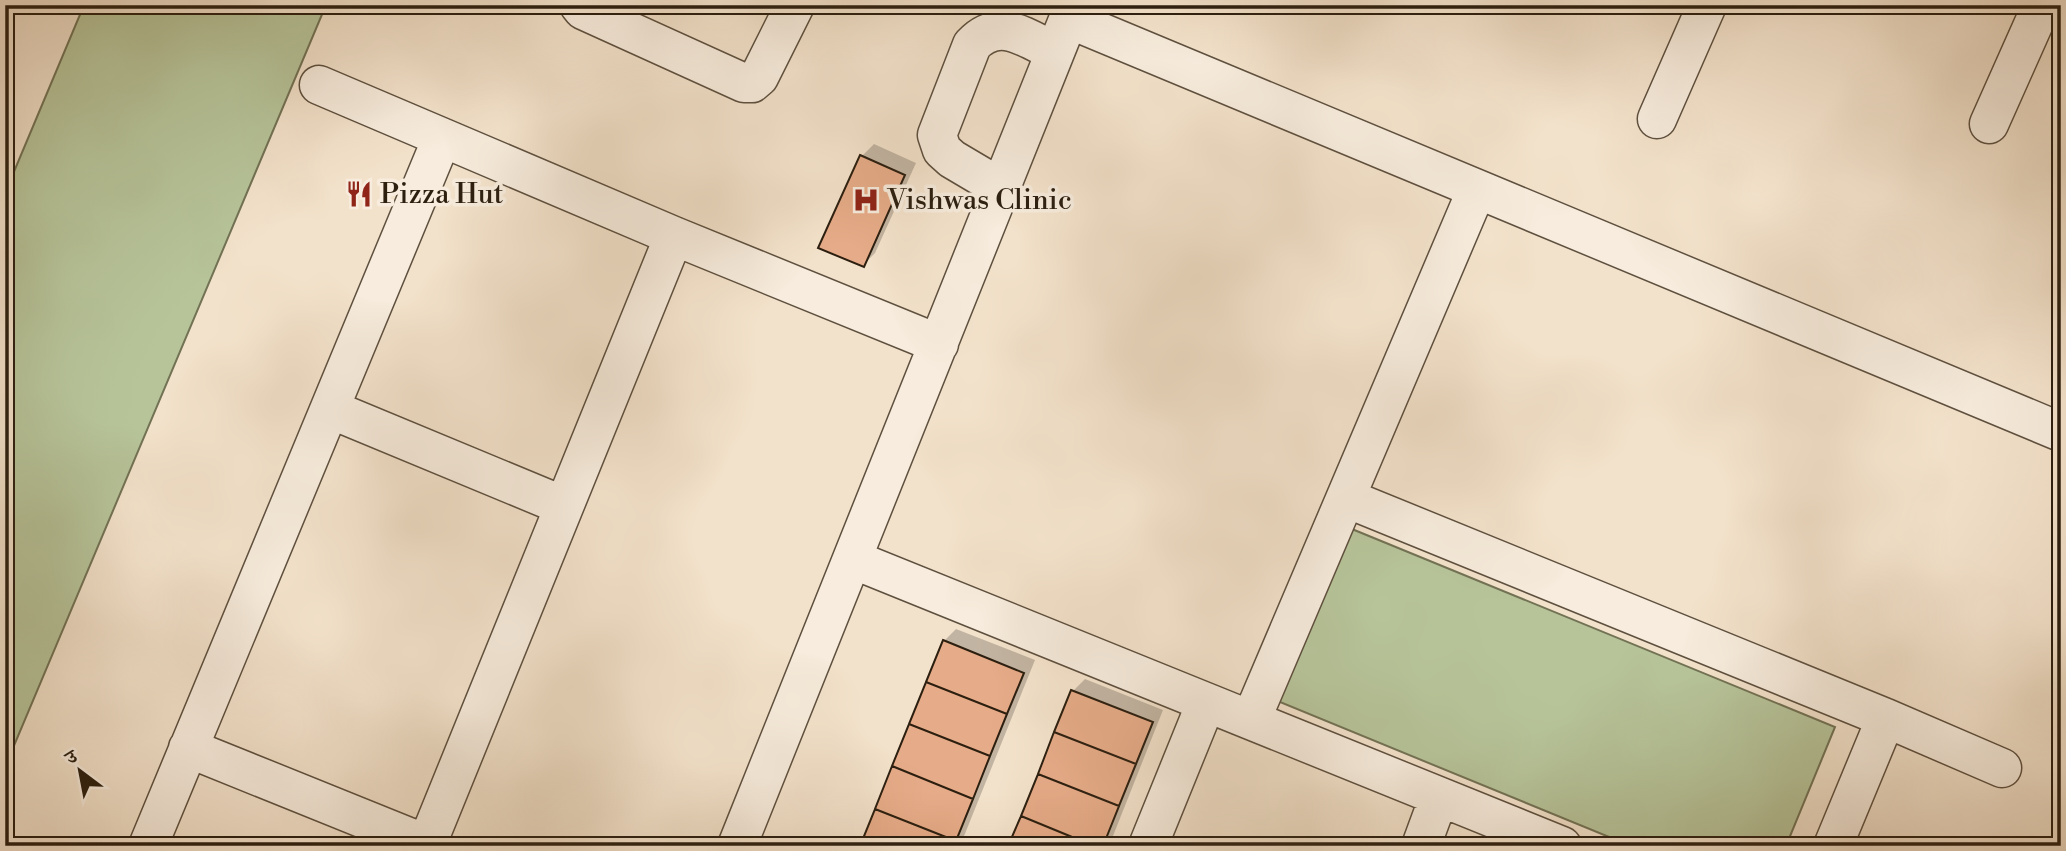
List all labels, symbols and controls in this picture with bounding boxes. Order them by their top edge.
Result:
place label: Pizza Hut [380,177,504,212]
restaurant icon: Pizza Hut [344,179,374,209]
place label: Vishwas Clinic [886,183,1072,218]
hospital icon: Vishwas Clinic [851,185,881,215]
north arrow [46,736,116,806]
text: उ [59,744,83,771]

